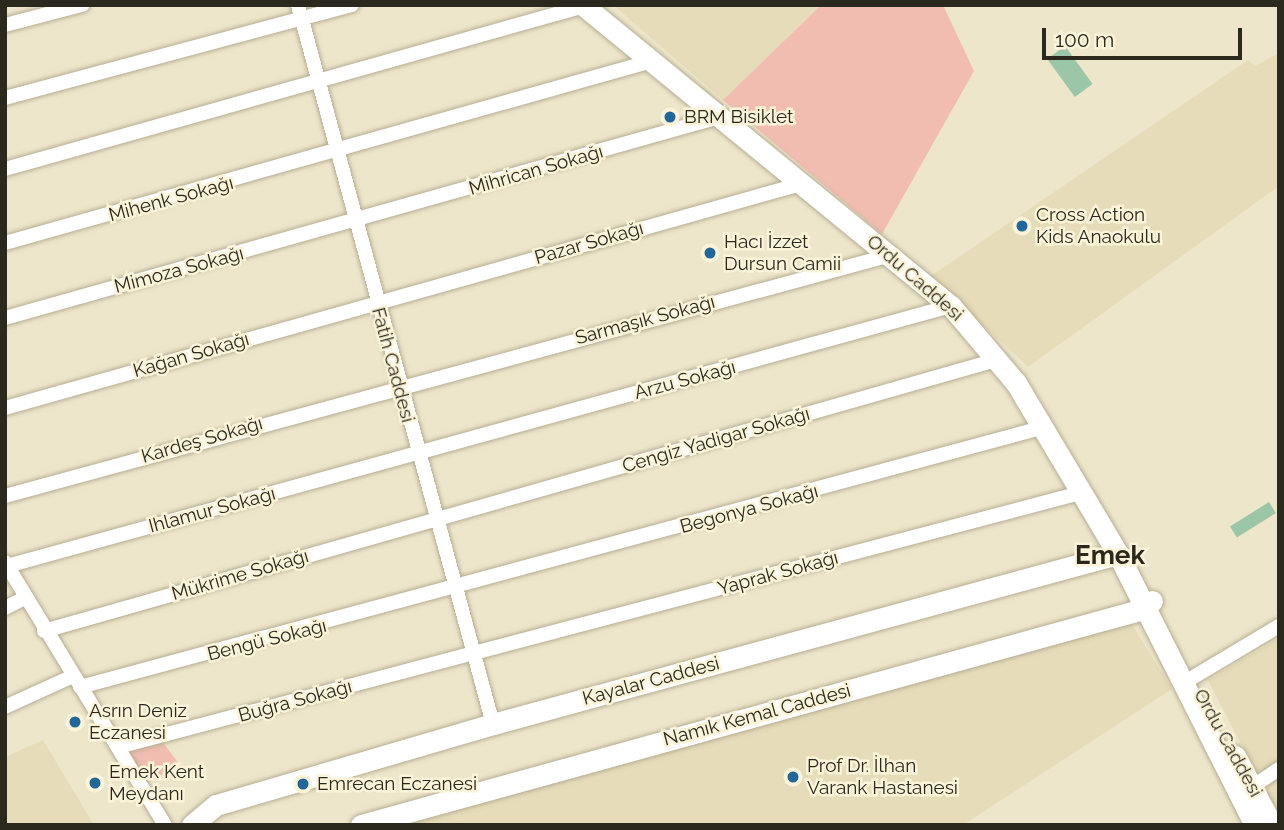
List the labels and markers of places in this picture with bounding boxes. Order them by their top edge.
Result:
place label: BRM Bisiklet [684,106,793,128]
marker: BRM Bisiklet [662,109,678,125]
place label: Cross Action Kids Anaokulu [1036,204,1162,248]
marker: Cross Action Kids Anaokulu [1014,218,1030,234]
place label: Hacı İzzet Dursun Camii [724,231,841,275]
marker: Hacı İzzet Dursun Camii [702,245,718,261]
place label: Asrın Deniz Eczanesi [89,700,187,744]
marker: Asrın Deniz Eczanesi [67,714,83,730]
place label: Prof Dr. İlhan Varank Hastanesi [807,755,958,799]
place label: Emek Kent Meydanı [109,761,204,805]
marker: Prof Dr. İlhan Varank Hastanesi [785,769,801,785]
place label: Emrecan Eczanesi [317,773,477,795]
marker: Emek Kent Meydanı [87,775,103,791]
marker: Emrecan Eczanesi [295,776,311,792]

